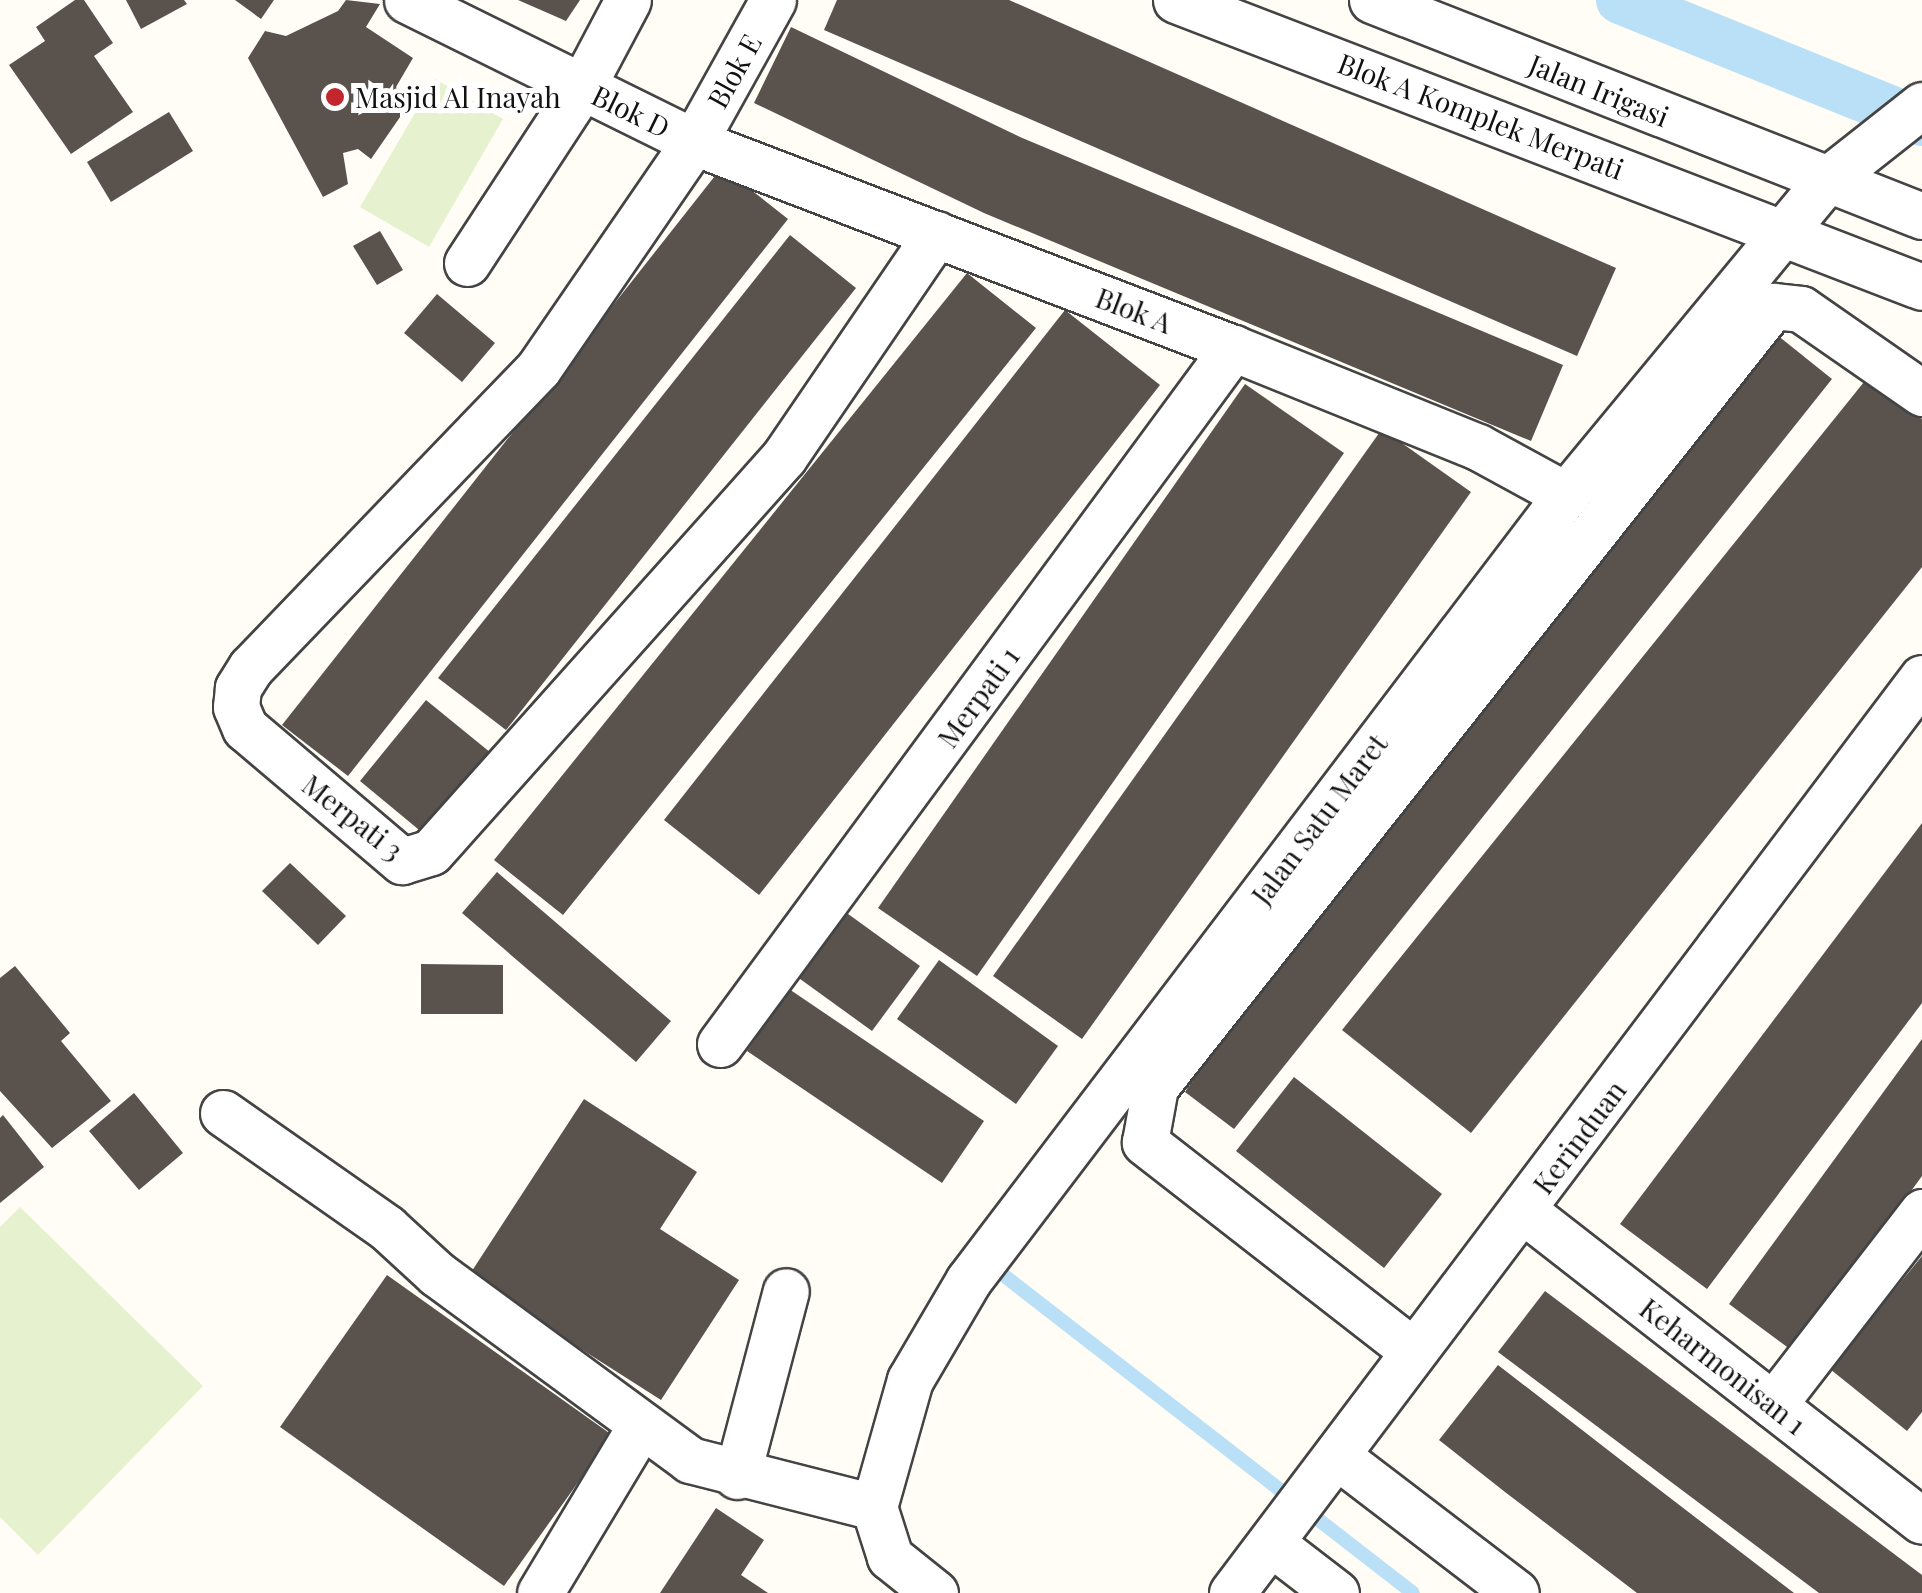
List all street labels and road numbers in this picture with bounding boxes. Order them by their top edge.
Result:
street label: Blok E [700,28,768,114]
street label: Blok A Komplek Merpati [1333,46,1629,186]
street label: Jalan Irigasi [1524,47,1674,133]
street label: Blok D [587,78,675,144]
street label: Blok A [1091,280,1177,340]
street label: Merpati 1 [930,640,1026,754]
street label: Jalan Satu Maret [1244,727,1394,911]
street label: Merpati 3 [296,767,410,867]
street label: Kerinduan [1526,1074,1632,1200]
street label: Keharmonisan 1 [1633,1291,1813,1441]

